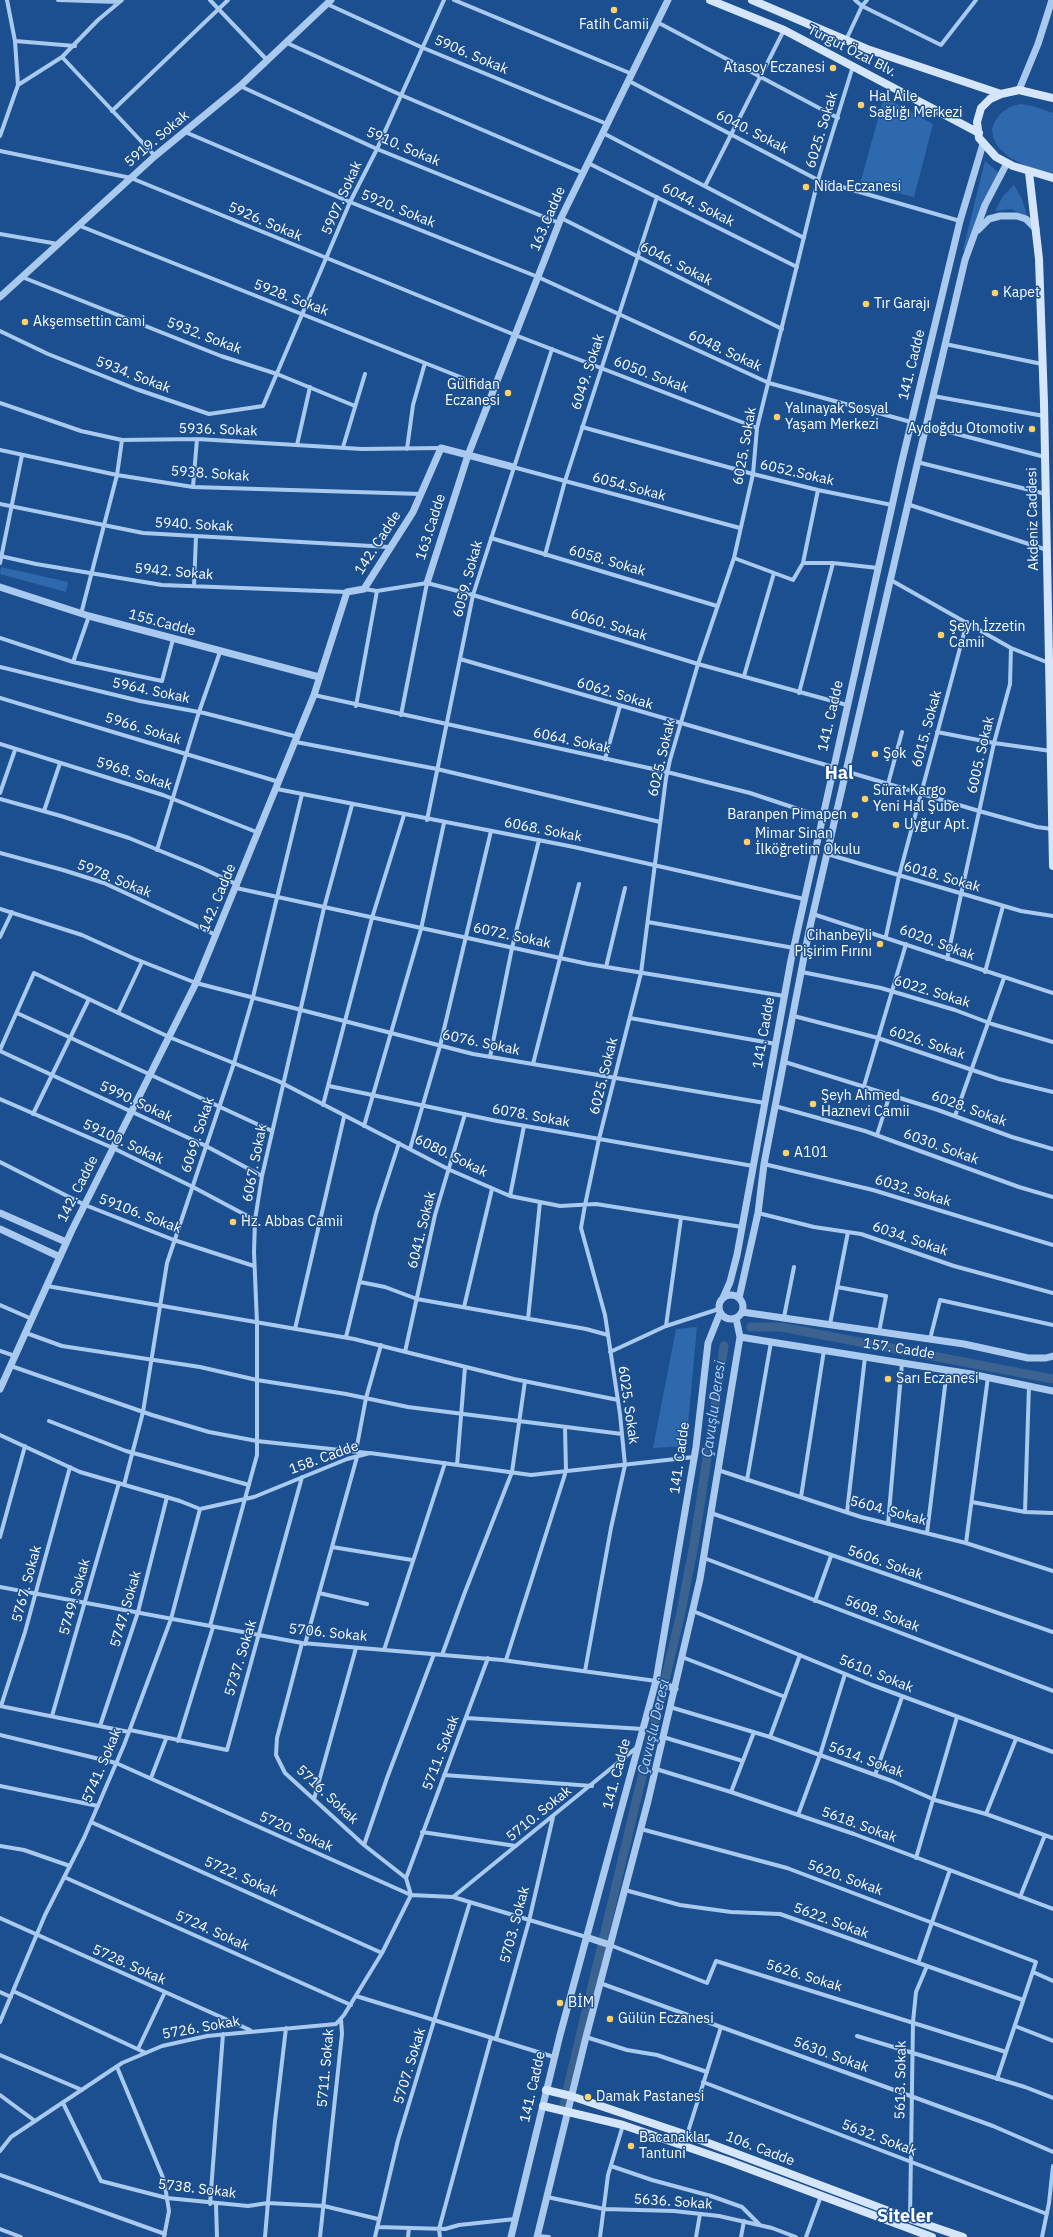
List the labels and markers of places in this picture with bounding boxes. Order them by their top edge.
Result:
marker: Fatih Camii [609,5,619,15]
place label: Fatih Camii [579,17,649,33]
place label: Atasoy Eczanesi [724,60,825,76]
marker: Atasoy Eczanesi [828,63,838,73]
place label: Hal Aile Sağlığı Merkezi [869,89,963,122]
marker: Hal Aile Sağlığı Merkezi [856,100,866,110]
place label: Nida Eczanesi [814,179,901,195]
marker: Nida Eczanesi [801,182,811,192]
place label: Kapet [1003,285,1040,301]
marker: Kapet [990,288,1000,298]
place label: Tır Garajı [874,296,930,312]
marker: Tır Garajı [861,299,871,309]
place label: Akşemsettin cami [33,314,145,330]
marker: Akşemsettin cami [20,317,30,327]
place label: Gülfidan Eczanesi [445,377,500,410]
marker: Gülfidan Eczanesi [503,388,513,398]
place label: Yalınayak Sosyal Yaşam Merkezi [785,401,888,434]
marker: Yalınayak Sosyal Yaşam Merkezi [772,412,782,422]
place label: Aydoğdu Otomotiv [908,421,1024,437]
marker: Aydoğdu Otomotiv [1027,424,1037,434]
place label: Şeyh İzzetin Camii [949,619,1025,652]
marker: Şeyh İzzetin Camii [936,630,946,640]
place label: Şok [883,746,906,762]
marker: Şok [870,749,880,759]
place label: Sürat Kargo Yeni Hal Şube [873,783,959,816]
marker: Sürat Kargo Yeni Hal Şube [860,794,870,804]
place label: Baranpen Pimapen [727,807,847,823]
marker: Baranpen Pimapen [850,810,860,820]
place label: Uyğur Apt. [904,817,970,833]
marker: Uyğur Apt. [891,820,901,830]
place label: Mimar Sinan İlköğretim Okulu [755,826,860,858]
marker: Mimar Sinan İlköğretim Okulu [742,837,752,847]
place label: Cihanbeyli Pişirim Fırını [794,928,872,960]
marker: Cihanbeyli Pişirim Fırını [875,939,885,949]
place label: Şeyh Ahmed Haznevi Camii [821,1088,909,1120]
marker: Şeyh Ahmed Haznevi Camii [808,1099,818,1109]
place label: A101 [794,1145,828,1161]
marker: A101 [781,1148,791,1158]
place label: Hz. Abbas Camii [241,1214,343,1230]
marker: Hz. Abbas Camii [228,1217,238,1227]
place label: Sarı Eczanesi [896,1371,979,1387]
marker: Sarı Eczanesi [883,1374,893,1384]
place label: BİM [568,1995,594,2011]
marker: BİM [555,1998,565,2008]
place label: Gülün Eczanesi [618,2011,714,2027]
marker: Gülün Eczanesi [605,2014,615,2024]
place label: Damak Pastanesi [596,2089,704,2105]
marker: Damak Pastanesi [583,2092,593,2102]
place label: Bacanaklar Tantuni [639,2130,709,2162]
marker: Bacanaklar Tantuni [626,2141,636,2151]

